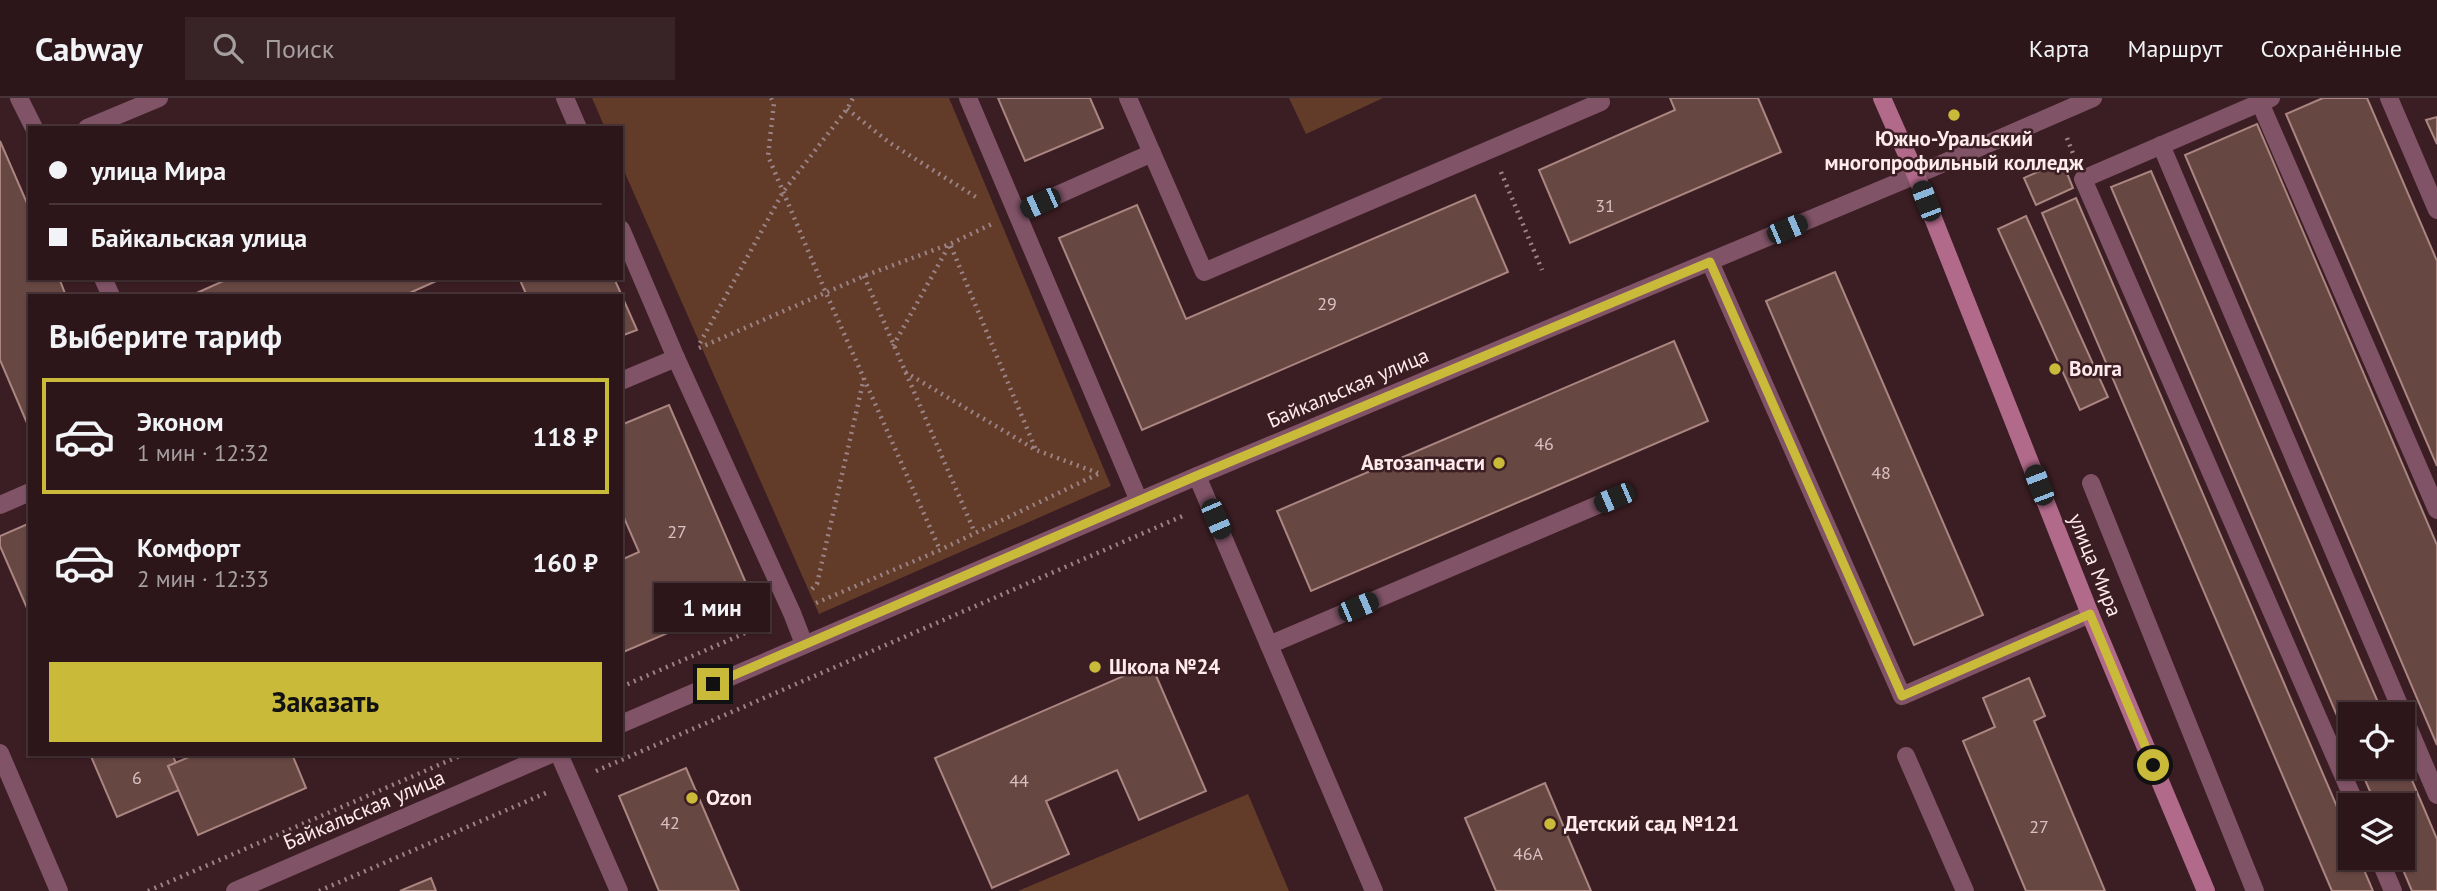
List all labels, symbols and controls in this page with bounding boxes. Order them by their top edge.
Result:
search box [185,17,675,80]
text: Cabway [35,27,143,70]
icon: search [209,29,247,67]
text: Поиск [265,32,334,65]
text: Карта [2029,33,2089,64]
text: Маршрут [2127,33,2222,64]
text: Сохранённые [2260,33,2402,64]
marker: Южно-Уральский многопрофильный колледж [1946,107,1962,123]
place label: Южно-Уральский многопрофильный колледж [1824,125,2084,176]
text: улица Мира [91,154,226,187]
car [1909,178,1944,224]
car [1017,185,1064,221]
house number: 31 [1595,194,1615,217]
car [1764,211,1811,247]
text: Байкальская улица [91,221,307,254]
house number: 29 [1317,292,1337,315]
text: Выберите тариф [49,315,282,357]
street label: Байкальская улица [1263,341,1433,434]
place label: Волга [2069,355,2122,382]
marker: Волга [2047,361,2063,377]
icon: car [53,405,116,468]
text: Эконом [137,405,224,438]
text: 118 ₽ [532,420,598,453]
house number: 46 [1534,432,1554,455]
text: 1 мин · 12:32 [137,438,269,467]
place label: Автозапчасти [1361,449,1485,476]
marker: Автозапчасти [1491,455,1507,471]
house number: 48 [1871,461,1891,484]
car [2022,462,2057,508]
car [1591,480,1638,516]
car [1199,496,1234,542]
street label: улица Мира [2063,509,2128,620]
house number: 27 [667,520,687,543]
icon: car [53,531,116,594]
text: Комфорт [137,531,240,564]
text: 160 ₽ [532,546,598,579]
text: 2 мин · 12:33 [137,564,269,593]
callout: 1 мин [655,582,771,632]
car [1335,589,1382,625]
text: 1 мин [682,593,742,622]
place label: Школа №24 [1109,653,1220,680]
marker: Школа №24 [1087,659,1103,675]
button: Заказать [49,662,602,742]
route end [697,668,729,700]
map controls [2338,702,2415,870]
button: locate [2338,702,2415,779]
route start [2137,749,2169,781]
street label: Байкальская улица [279,763,449,856]
house number: 6 [132,766,142,789]
house number: 44 [1009,769,1029,792]
place label: Ozon [706,784,752,811]
marker: Ozon [684,790,700,806]
button: layers [2338,793,2415,870]
place label: Детский сад №121 [1564,810,1739,837]
house number: 42 [660,811,680,834]
house number: 27 [2029,815,2049,838]
marker: Детский сад №121 [1542,816,1558,832]
house number: 46А [1513,842,1544,865]

